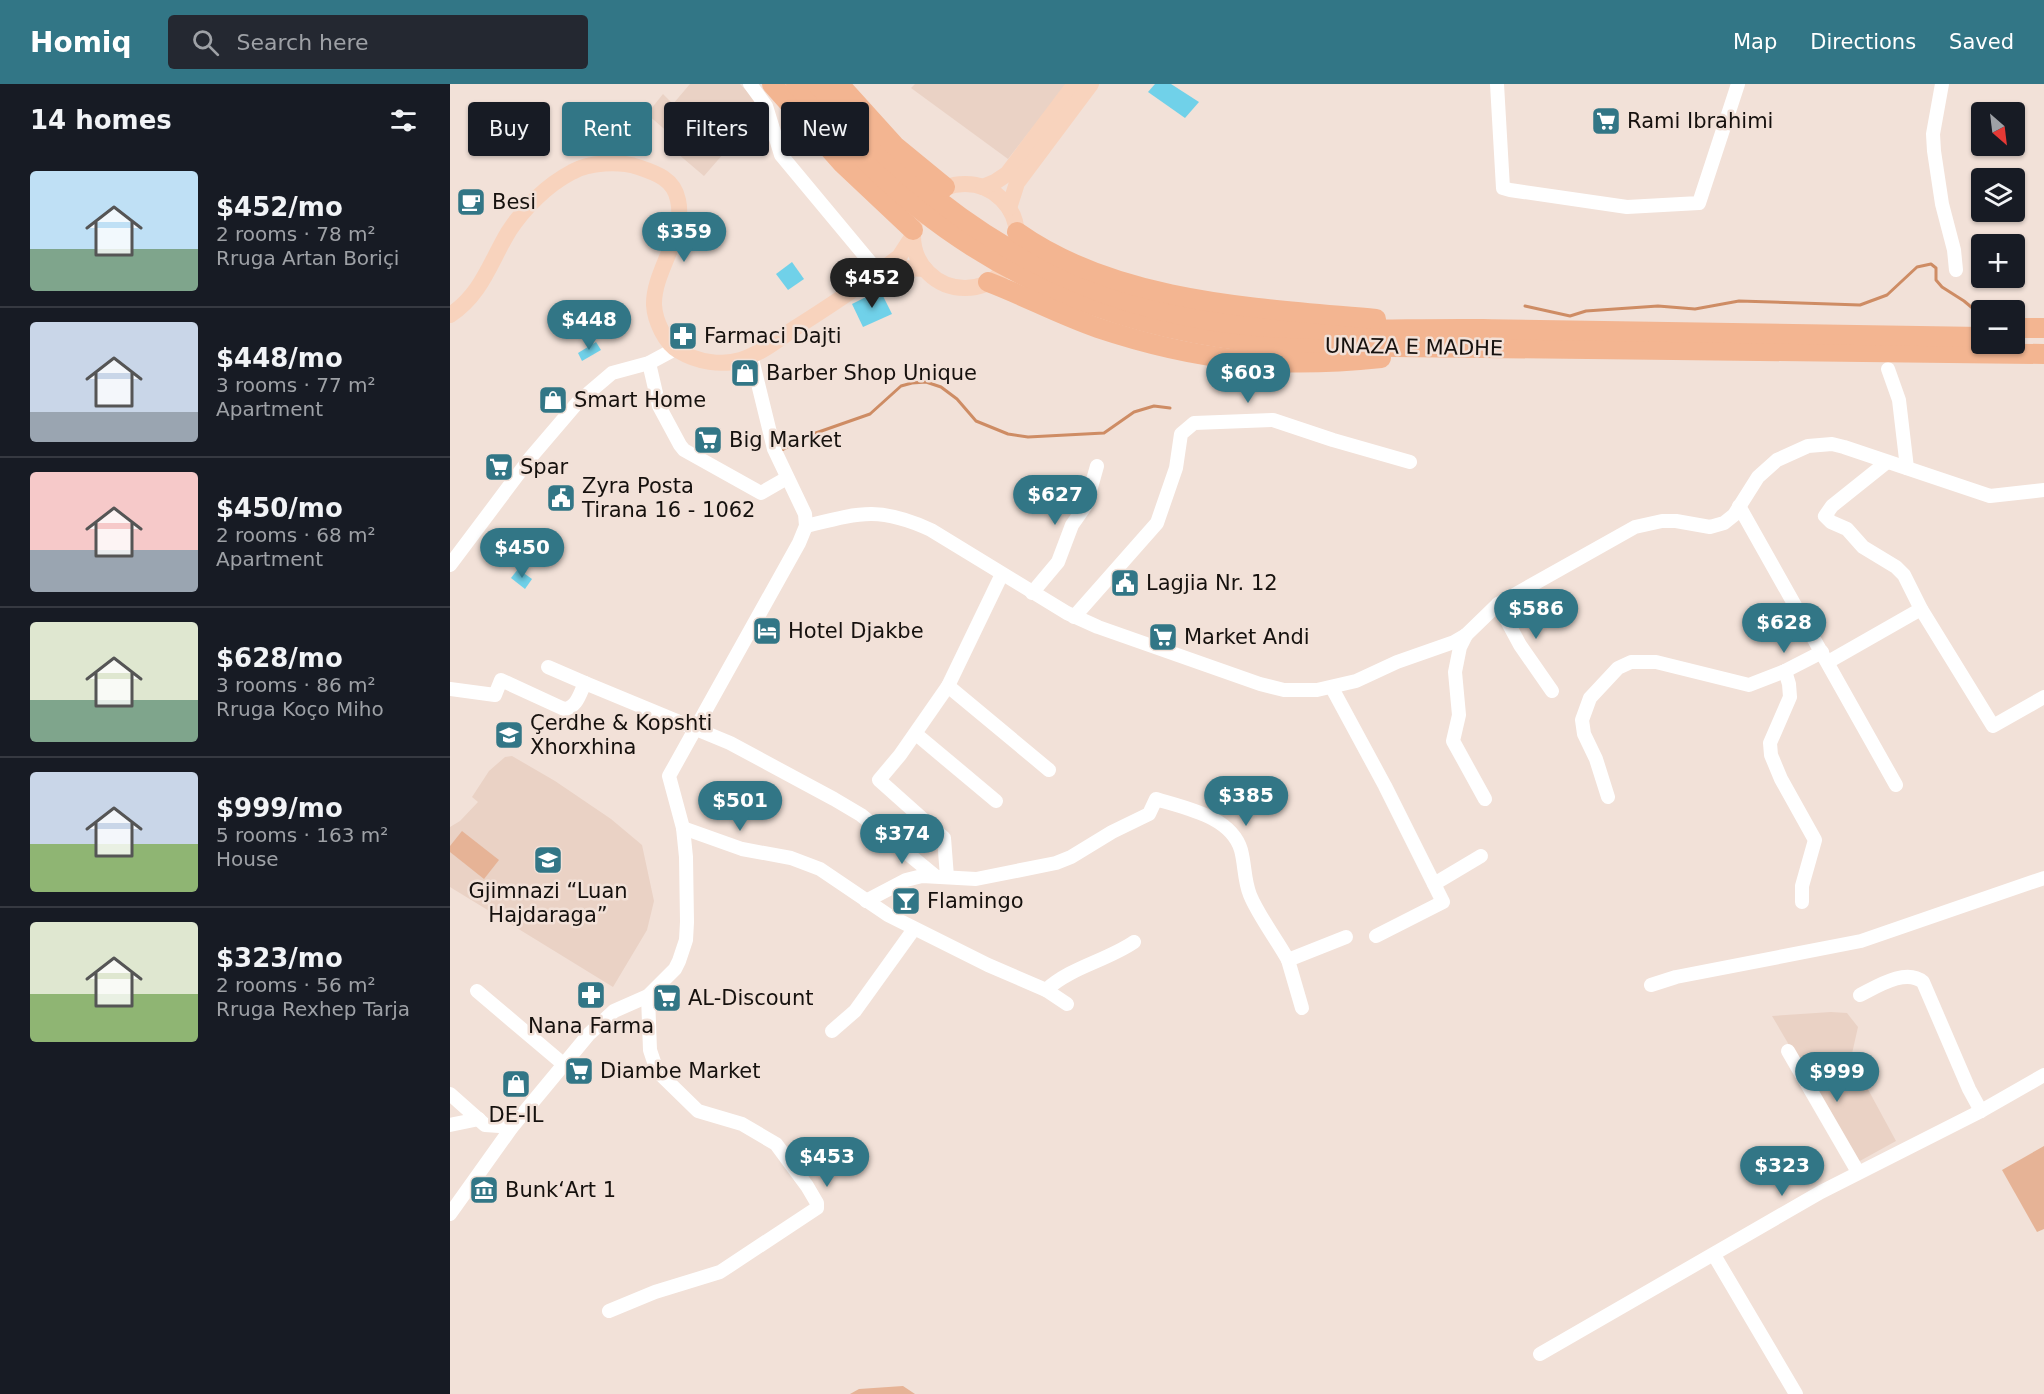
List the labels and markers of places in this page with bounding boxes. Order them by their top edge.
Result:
supermarket icon: Rami Ibrahimi [1590,105,1622,137]
place label: Rami Ibrahimi [1627,109,1773,133]
cafe icon: Besi [455,186,487,218]
place label: Besi [492,190,536,214]
pin: $359 [648,212,720,263]
pin: $452 [836,258,908,309]
pin: $448 [553,300,625,351]
pharmacy icon: Farmaci Dajti [667,320,699,352]
place label: Farmaci Dajti [704,324,842,348]
pin: $603 [1212,353,1284,404]
shop icon: Barber Shop Unique [729,357,761,389]
place label: Barber Shop Unique [766,361,977,385]
shop icon: Smart Home [537,384,569,416]
place label: Smart Home [574,388,706,412]
supermarket icon: Big Market [692,424,724,456]
place label: Big Market [729,428,841,452]
supermarket icon: Spar [483,451,515,483]
place label: Spar [520,455,569,479]
place label: Zyra Posta Tirana 16 - 1062 [581,474,755,522]
pin: $627 [1019,475,1091,526]
public building icon: Zyra Posta Tirana 16 - 1062 [545,482,577,514]
pin: $450 [486,528,558,579]
public building icon: Lagjia Nr. 12 [1109,567,1141,599]
place label: Lagjia Nr. 12 [1146,571,1278,595]
pin: $586 [1500,589,1572,640]
pin: $628 [1748,603,1820,654]
hotel icon: Hotel Djakbe [751,615,783,647]
place label: Hotel Djakbe [788,619,924,643]
supermarket icon: Market Andi [1147,621,1179,653]
place label: Market Andi [1184,625,1310,649]
place label: Çerdhe & Kopshti Xhorxhina [530,711,712,759]
school or university icon: Çerdhe & Kopshti Xhorxhina [493,719,525,751]
pin: $385 [1210,776,1282,827]
pin: $501 [704,781,776,832]
pin: $374 [866,814,938,865]
school or university icon: Gjimnazi “Luan Hajdaraga” [532,844,564,876]
place label: Gjimnazi “Luan Hajdaraga” [468,879,628,927]
bar icon: Flamingo [890,885,922,917]
place label: Flamingo [927,889,1024,913]
pharmacy icon: Nana Farma [575,979,607,1011]
supermarket icon: AL-Discount [651,982,683,1014]
place label: AL-Discount [688,986,813,1010]
place label: Nana Farma [528,1014,654,1038]
pin: $999 [1801,1052,1873,1103]
supermarket icon: Diambe Market [563,1055,595,1087]
place label: Diambe Market [600,1059,760,1083]
shop icon: DE-IL [500,1068,532,1100]
place label: DE-IL [489,1103,544,1127]
pin: $453 [791,1137,863,1188]
pin: $323 [1746,1146,1818,1197]
museum icon: Bunk‘Art 1 [468,1174,500,1206]
place label: Bunk‘Art 1 [505,1178,616,1202]

